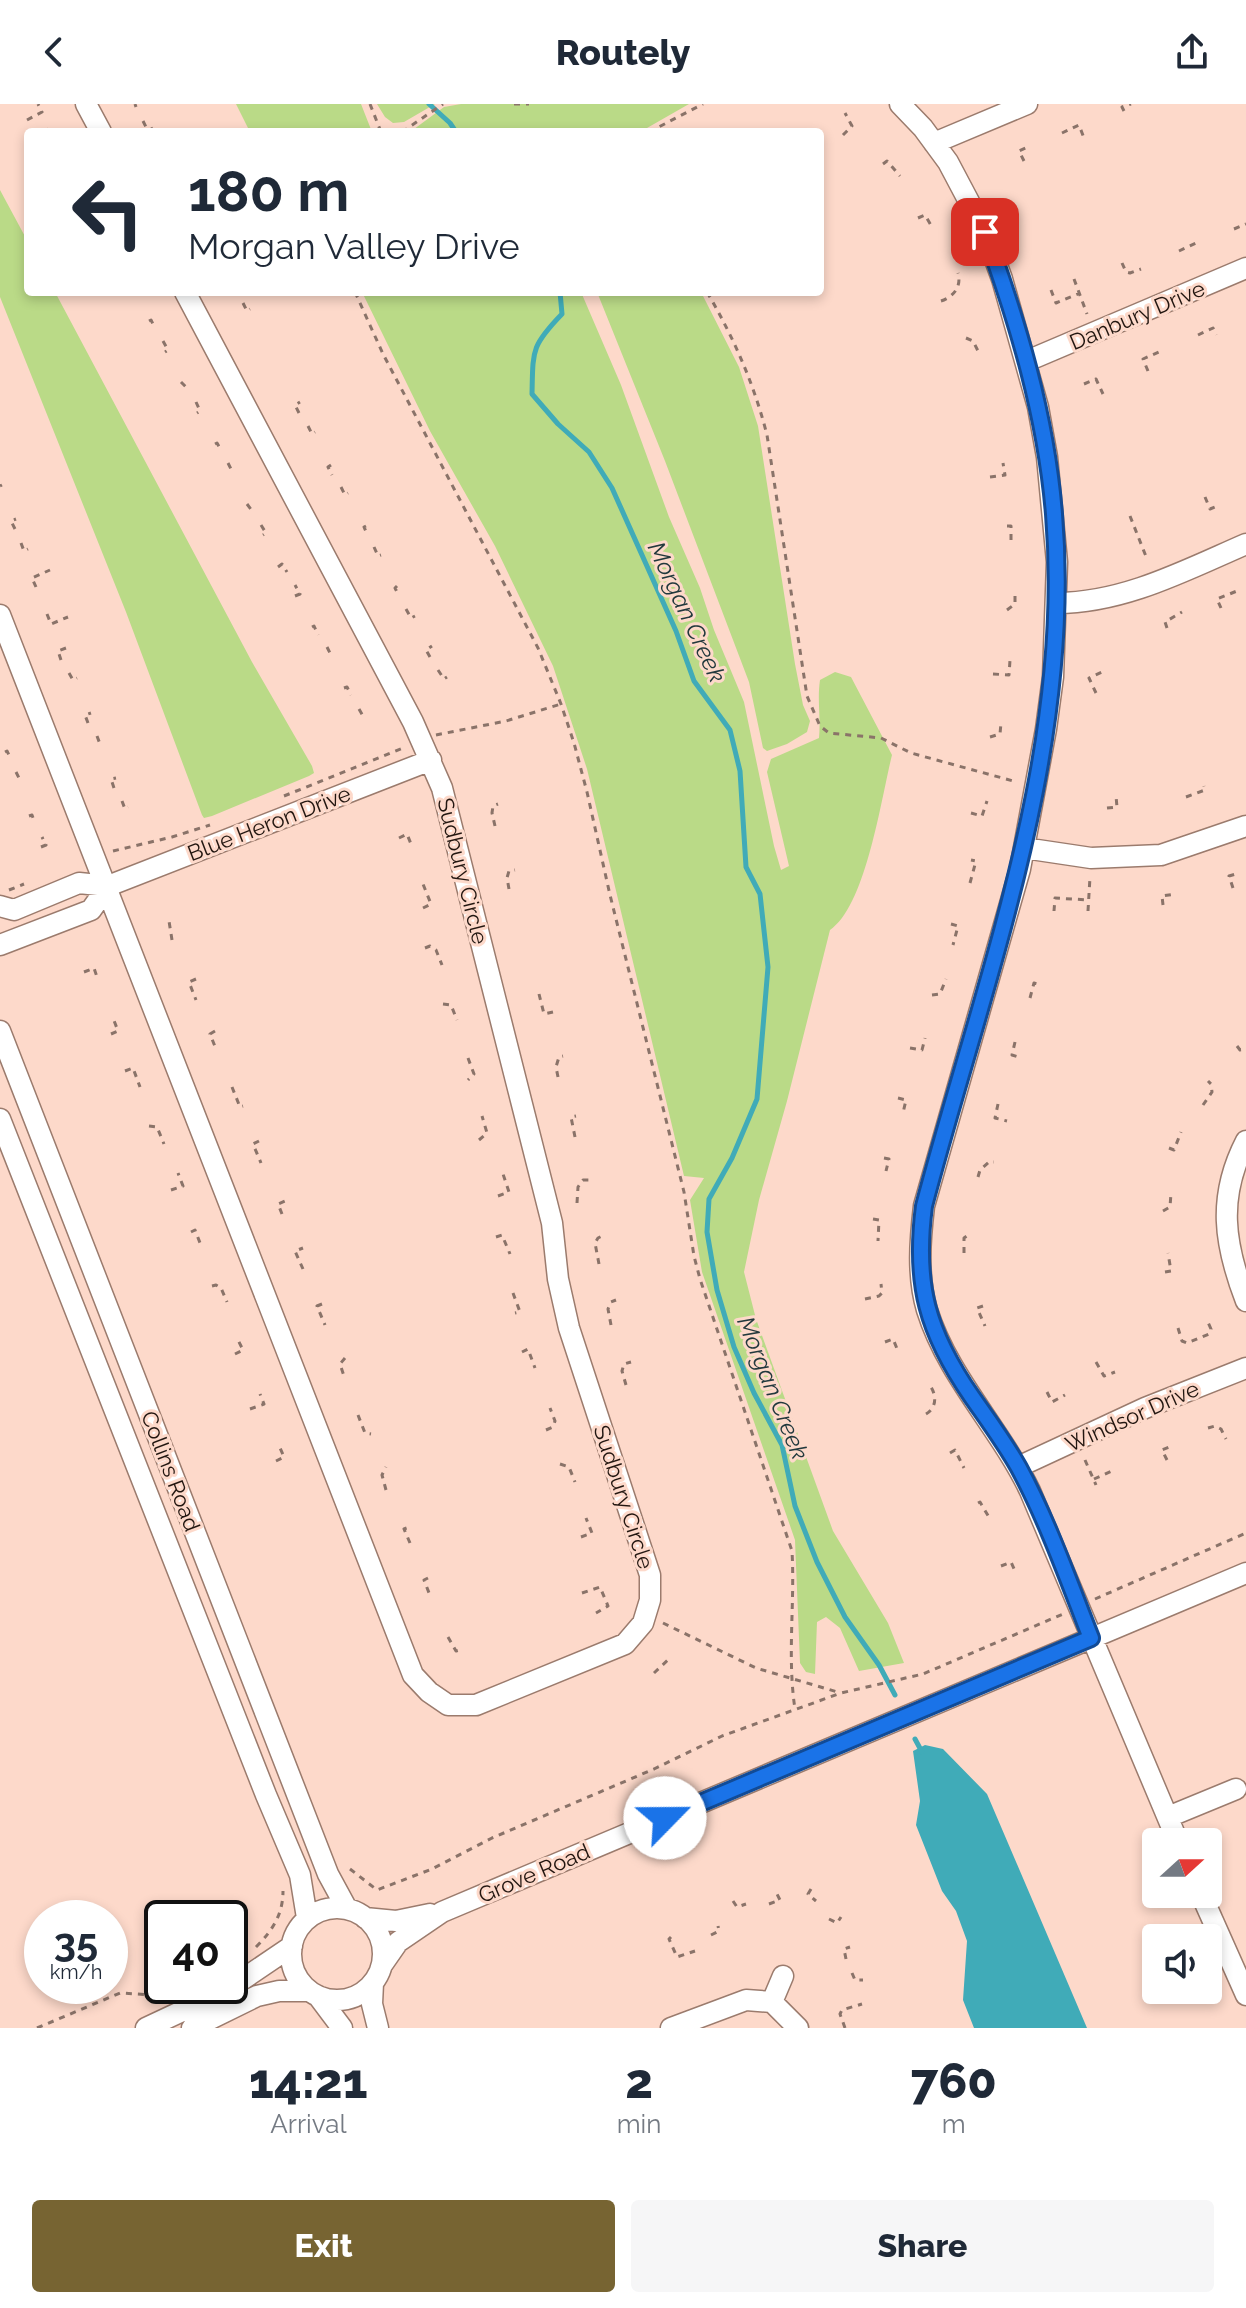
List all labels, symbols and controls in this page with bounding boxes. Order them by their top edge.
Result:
icon: back [32,30,76,74]
icon: share [1170,30,1214,74]
text: Routely [556,31,690,73]
text: 180 m [188,158,349,224]
icon: left [56,160,160,264]
pin [951,198,1019,266]
icon: arrive [963,210,1007,254]
text: Morgan Valley Drive [188,225,520,267]
street label: Danbury Drive [1066,275,1209,355]
water label: Morgan Creek [642,537,732,687]
street label: Blue Heron Drive [184,780,354,866]
street label: Sudbury Circle [432,795,494,947]
water label: Morgan Creek [731,1312,815,1464]
street label: Windsor Drive [1061,1375,1203,1457]
street label: Collins Road [136,1407,206,1535]
street label: Sudbury Circle [589,1422,660,1572]
position arrow [623,1776,707,1860]
north arrow [1142,1828,1222,1908]
map controls [1142,1828,1222,2004]
street label: Grove Road [474,1838,594,1908]
speed limit sign: 40 [144,1900,248,2004]
text: 35 [54,1918,98,1965]
button: sound [1142,1924,1222,2004]
text: km/h [50,1960,102,1984]
text: 14:21 [249,2053,368,2109]
text: 2 [625,2053,653,2109]
text: 760 [911,2053,997,2109]
text: Arrival [270,2109,346,2139]
text: min [617,2109,661,2139]
text: m [942,2109,966,2139]
button: Exit [32,2200,615,2292]
button: Share [631,2200,1214,2292]

